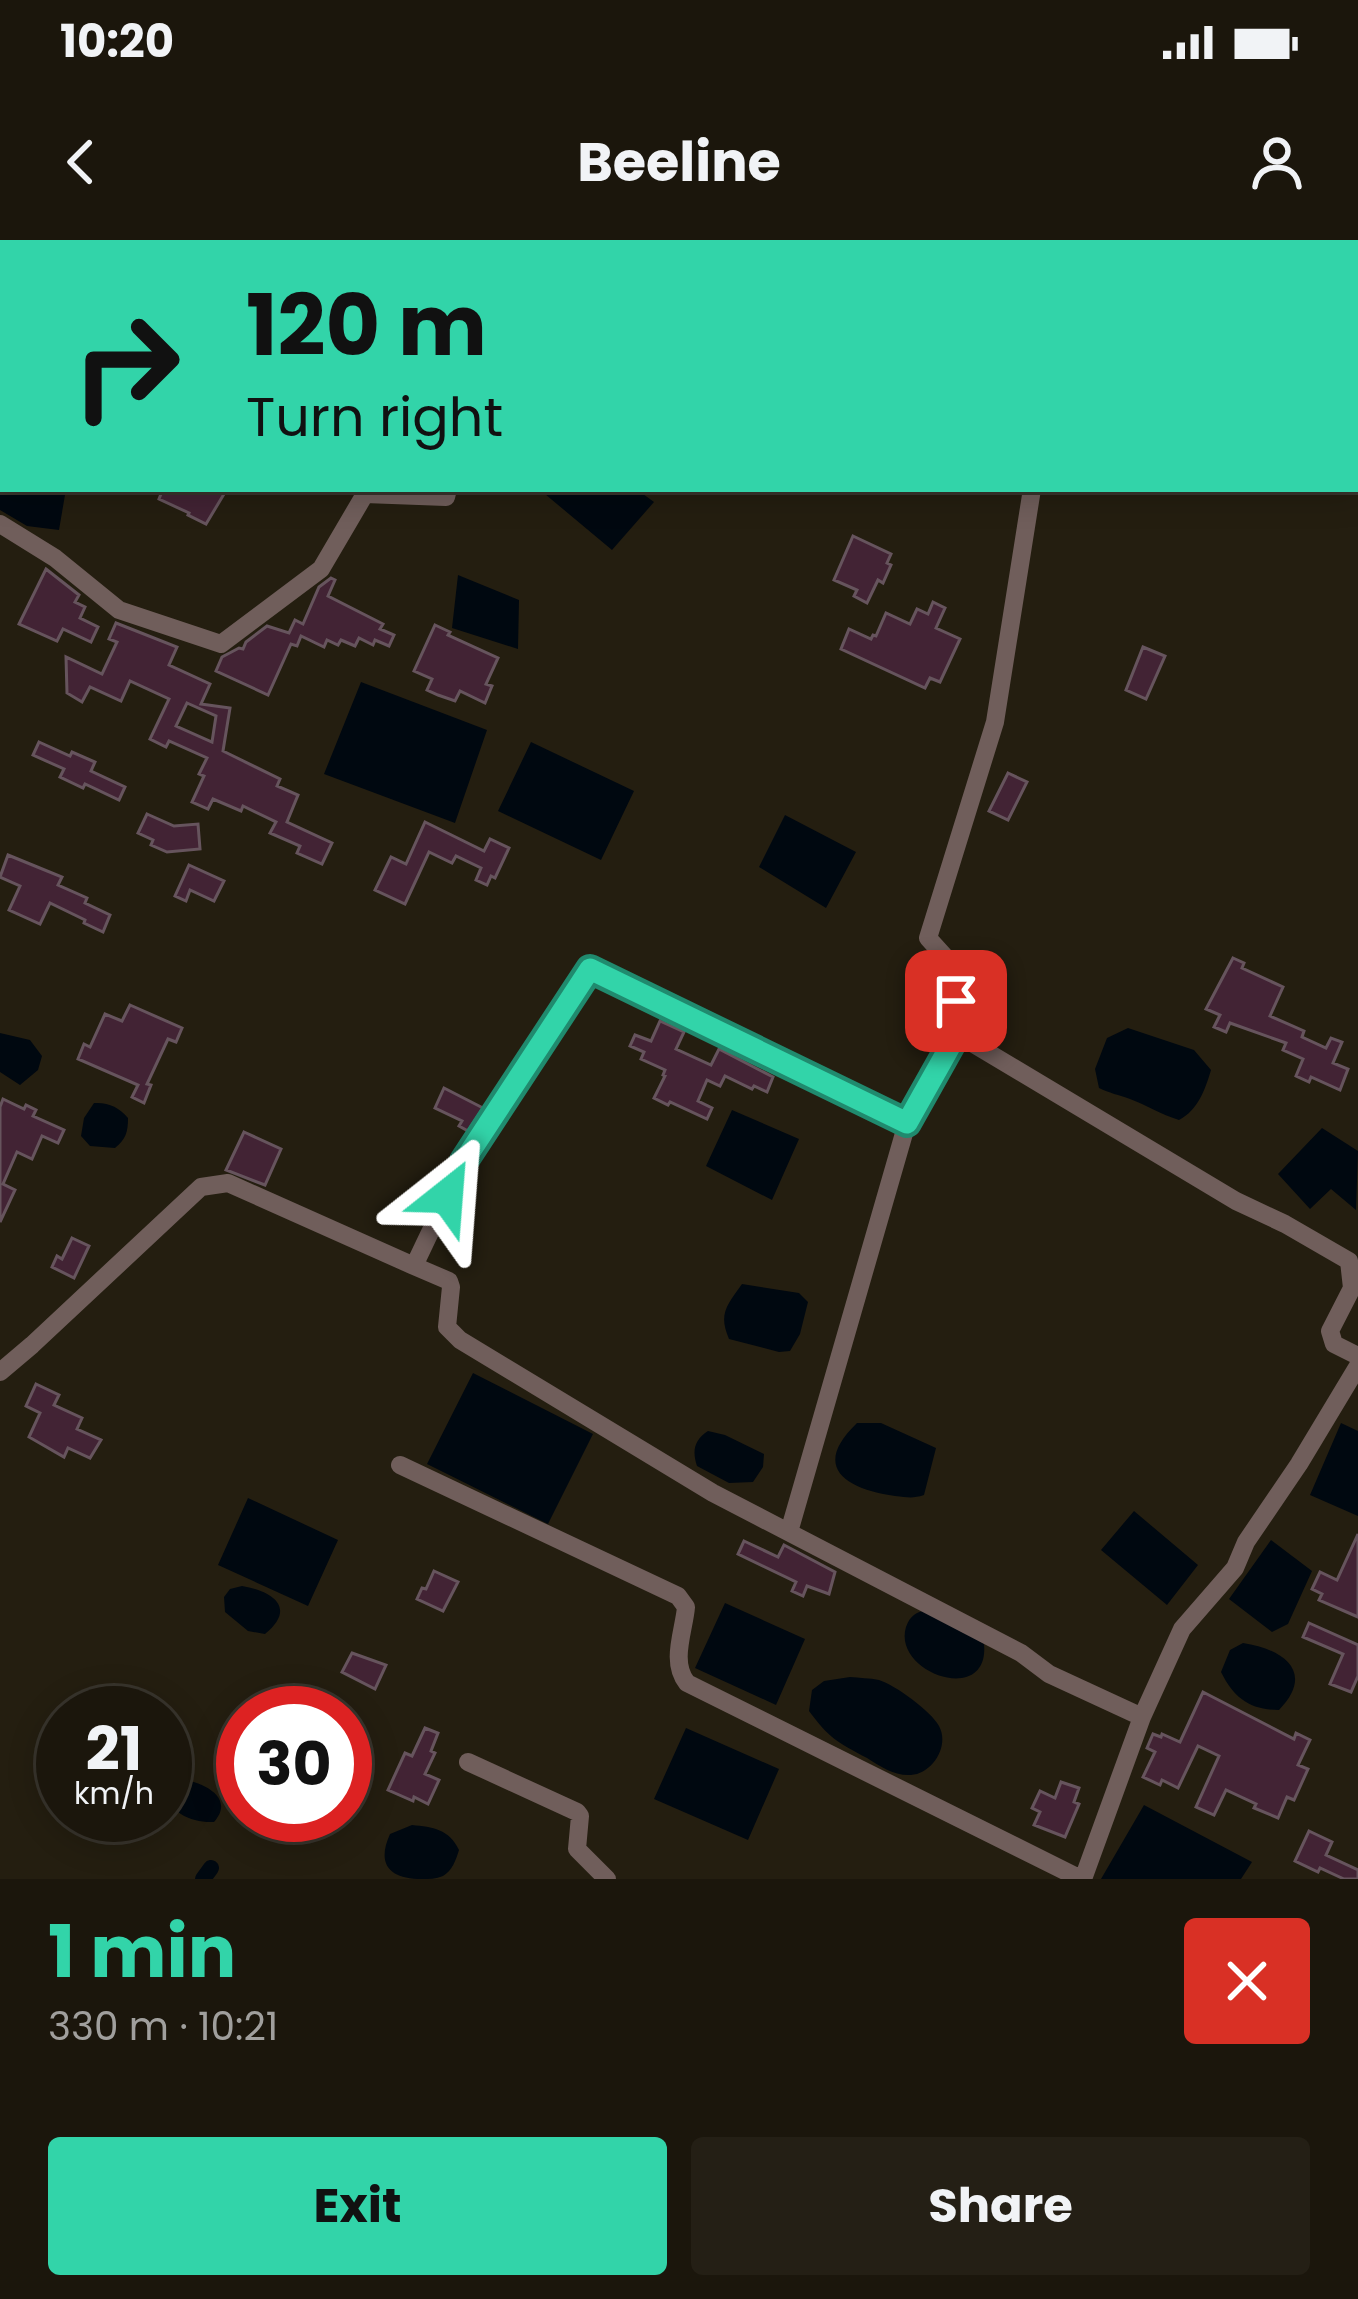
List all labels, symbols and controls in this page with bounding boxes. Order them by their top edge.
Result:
text: 10:20 [60,10,174,73]
text: Beeline [577,124,781,200]
icon: back [48,129,114,195]
icon: person [1244,129,1310,195]
text: 120 m [246,267,487,384]
icon: right [48,288,204,444]
text: Turn right [246,379,503,455]
pin [905,950,1007,1052]
icon: arrive [923,968,989,1034]
position arrow [384,1133,510,1259]
speed limit sign: 30 [216,1686,372,1842]
text: 21 [86,1707,142,1791]
text: km/h [74,1772,154,1815]
text: 1 min [48,1901,236,2002]
button: close [1184,1918,1310,2044]
text: 330 m · 10:21 [48,1999,278,2054]
button: Exit [48,2137,667,2275]
button: Share [691,2137,1310,2275]

